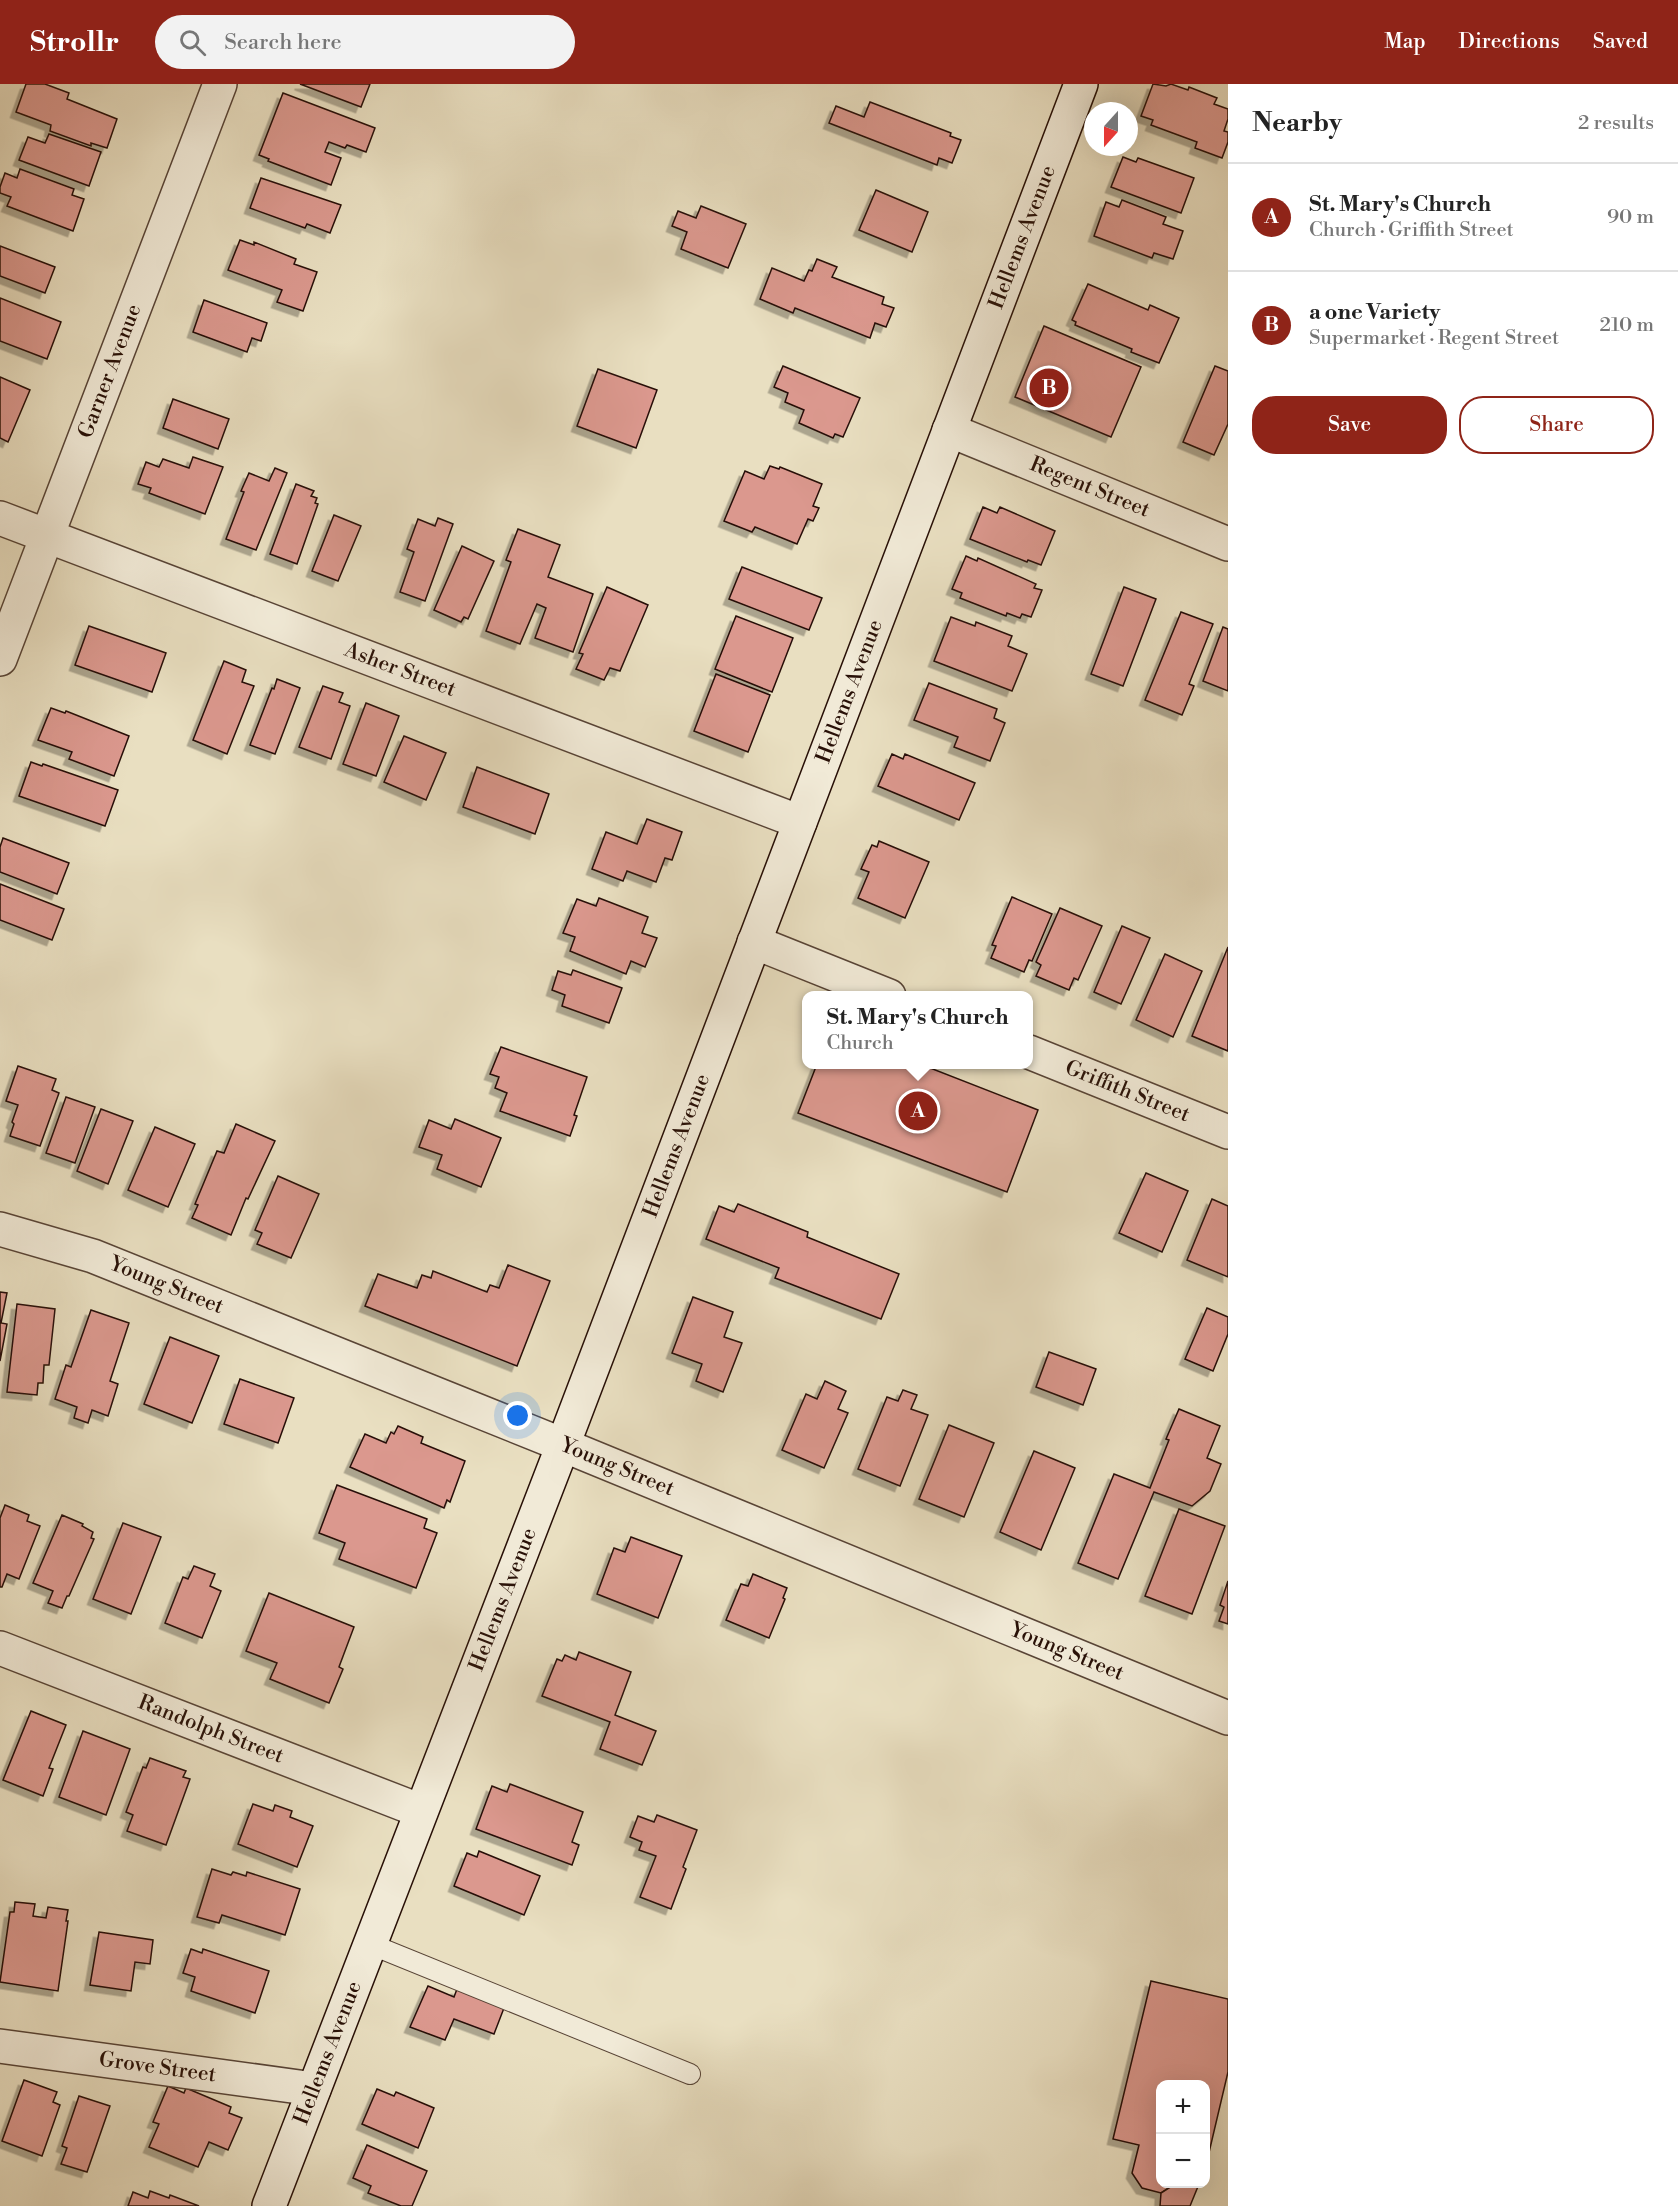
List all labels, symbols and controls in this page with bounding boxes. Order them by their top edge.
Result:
search box [155,15,575,69]
text: Strollr [30,25,119,60]
icon: search [176,26,209,59]
text: Search here [224,29,342,56]
text: Map [1384,29,1426,55]
text: Directions [1459,29,1560,55]
text: Saved [1593,29,1648,55]
north arrow [1084,102,1138,156]
text: Nearby [1252,107,1342,139]
text: 2 results [1578,111,1654,136]
street label: Hellems Avenue [984,162,1062,313]
text: St. Mary's Church [1309,191,1491,218]
text: A [1264,205,1279,230]
text: 90 m [1607,205,1654,230]
text: Church · Griffith Street [1309,218,1514,243]
text: a one Variety [1309,299,1440,326]
street label: Garner Avenue [73,301,147,442]
text: B [1264,313,1279,338]
text: 210 m [1599,313,1654,338]
text: Supermarket · Regent Street [1309,326,1559,351]
pin: B [1030,366,1068,410]
button: Save [1252,396,1447,454]
button: Share [1459,396,1654,454]
street label: Regent Street [1026,451,1154,524]
street label: Hellems Avenue [811,616,889,767]
street label: Asher Street [340,637,460,703]
popup [802,991,1033,1069]
text: St. Mary's Church [826,1004,1009,1031]
text: Church [826,1031,894,1056]
street label: Griffith Street [1061,1055,1194,1128]
street label: Hellems Avenue [638,1070,716,1221]
pin: A [898,1088,938,1134]
street label: Young Street [105,1251,228,1320]
your location [503,1401,532,1430]
street label: Young Street [555,1432,679,1502]
street label: Hellems Avenue [464,1524,543,1675]
street label: Young Street [1005,1616,1128,1687]
street label: Randolph Street [134,1690,288,1770]
street label: Hellems Avenue [289,1978,368,2128]
street label: Grove Street [97,2047,218,2089]
map controls [1156,2080,1210,2188]
button: + [1156,2080,1210,2134]
button: − [1156,2134,1210,2188]

